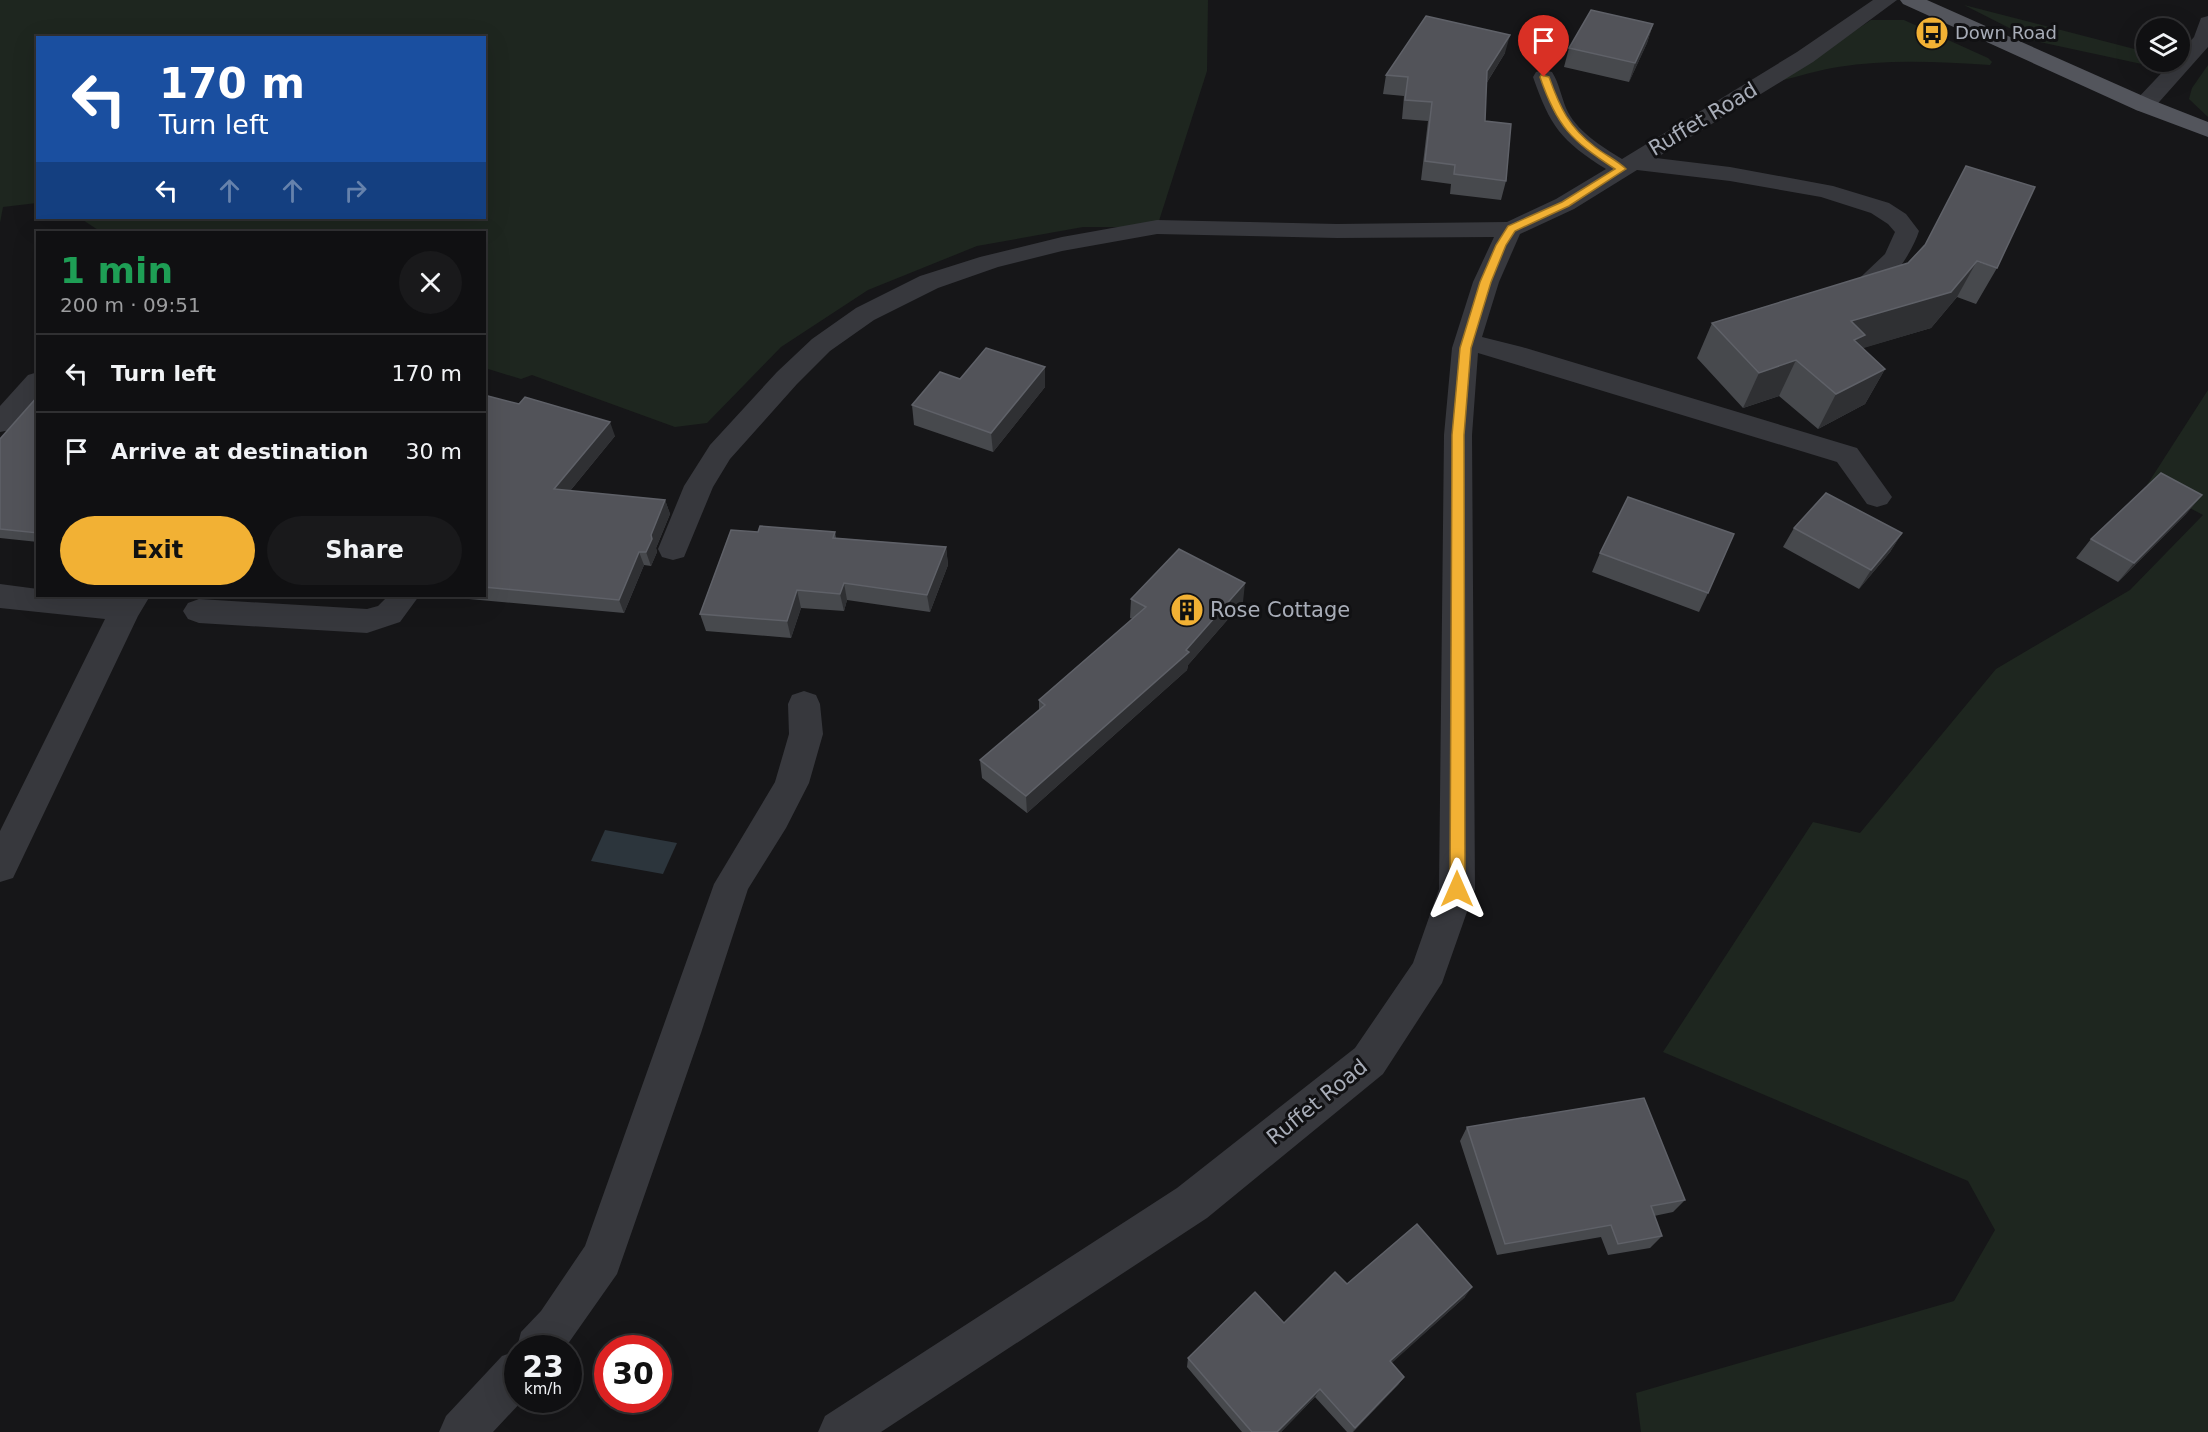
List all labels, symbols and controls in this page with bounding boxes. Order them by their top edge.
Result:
pin [1518,15,1569,77]
bus stop icon: Down Road [1914,15,1950,51]
map controls [2136,18,2190,72]
button: layers [2136,18,2190,72]
place label: Down Road [1955,22,2057,43]
icon: arrive [1527,24,1560,57]
text: 170 m [159,59,305,108]
icon: left [60,60,138,138]
street label: Ruffet Road [1645,77,1761,161]
text: Turn left [159,109,269,140]
icon: left [150,174,183,207]
icon: ahead [213,174,246,207]
icon: ahead [276,174,309,207]
icon: right [339,174,372,207]
text: 1 min [60,250,173,291]
button: close [399,251,462,314]
text: 200 m · 09:51 [60,293,201,317]
icon: left [60,357,93,390]
text: Turn left [111,361,216,386]
text: 170 m [392,361,462,386]
icon: arrive [60,435,93,468]
text: Arrive at destination [111,439,368,464]
text: 30 m [406,439,462,464]
button: Exit [60,516,255,585]
button: Share [267,516,462,585]
building icon: Rose Cottage [1169,592,1205,628]
place label: Rose Cottage [1210,598,1350,622]
position arrow [1425,857,1489,921]
street label: Ruffet Road [1262,1054,1372,1150]
speed limit sign: 30 [594,1335,672,1413]
text: 23 [522,1349,564,1384]
text: km/h [524,1380,562,1398]

